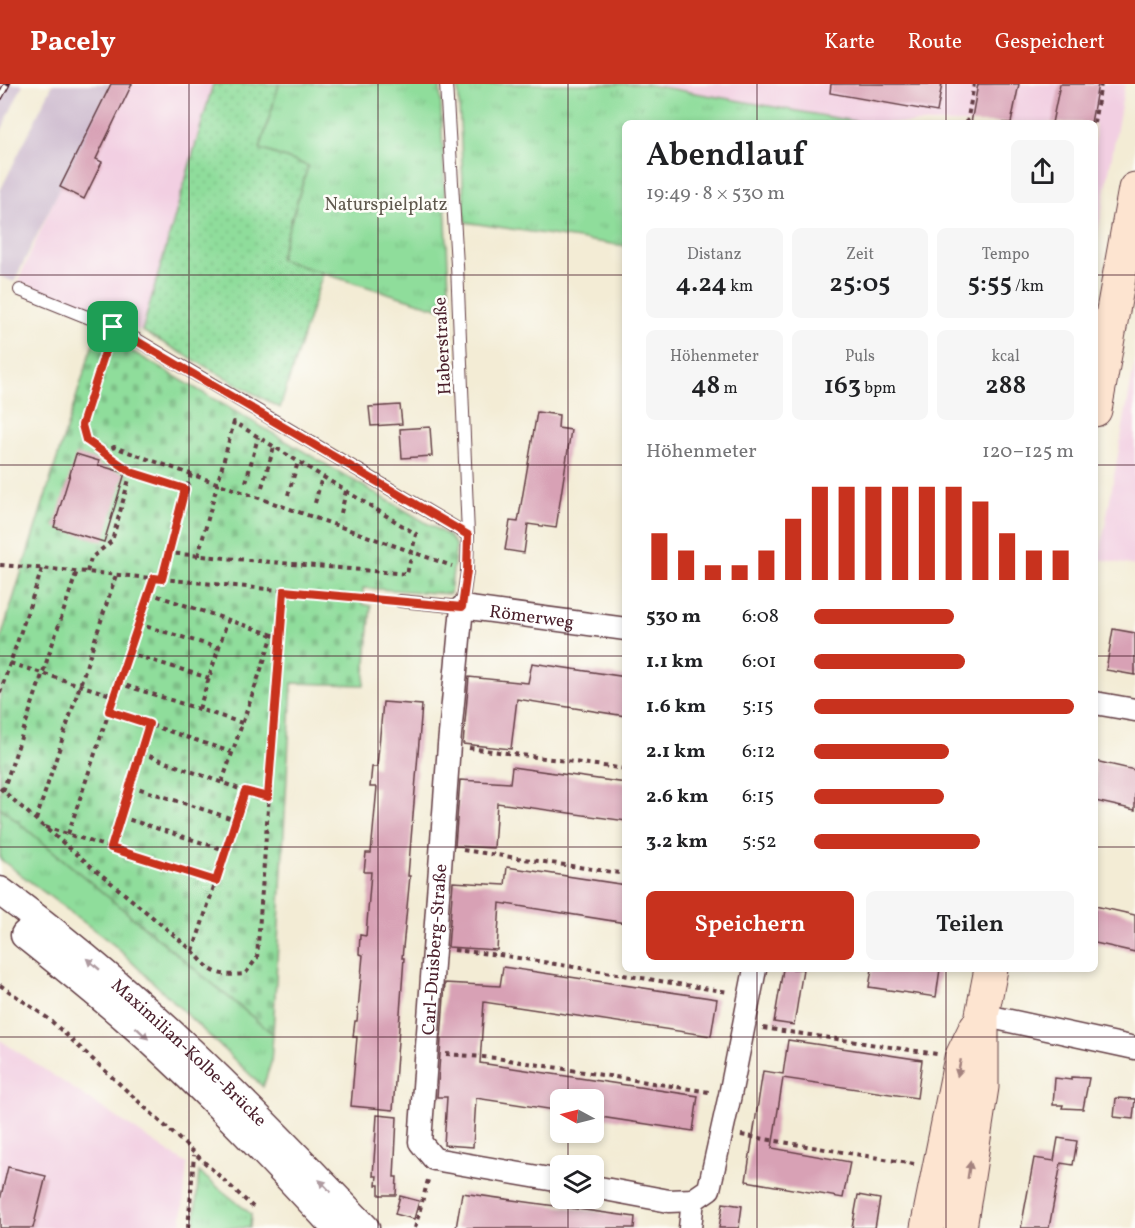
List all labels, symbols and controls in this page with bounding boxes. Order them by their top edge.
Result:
text: Pacely [30,23,116,62]
text: Karte [824,28,875,57]
text: Route [908,28,962,57]
text: Gespeichert [995,28,1105,57]
text: Abendlauf [646,134,805,180]
button: share [1011,140,1074,203]
text: 19:49 · 8 × 530 m [646,180,785,208]
park label: Naturspielplatz [325,193,447,218]
text: Distanz [687,244,742,266]
text: Zeit [846,244,874,266]
text: Tempo [982,244,1030,266]
text: 4.24 [676,266,727,302]
text: 25:05 [829,266,891,302]
text: 5:55 [967,266,1012,302]
text: km [727,276,753,298]
text: /km [1012,276,1044,298]
street label: Haberstraße [428,296,459,396]
pin [87,301,138,352]
icon: arrive [96,310,129,343]
text: Höhenmeter [670,346,759,368]
text: Puls [845,346,875,368]
text: kcal [991,346,1020,368]
text: 48 [691,368,720,404]
text: 163 [824,368,861,404]
text: 288 [985,368,1026,404]
text: m [720,378,738,400]
text: bpm [861,378,896,400]
text: Höhenmeter [646,438,757,466]
text: 120–125 m [982,438,1074,466]
street label: Römerweg [488,600,575,636]
text: 530 m [646,603,701,631]
text: 6:08 [742,603,779,631]
text: 1.1 km [646,648,703,676]
text: 6:01 [742,648,777,676]
text: 1.6 km [646,693,706,721]
text: 5:15 [742,693,774,721]
text: 2.1 km [646,738,706,766]
text: 6:12 [742,738,775,766]
text: 2.6 km [646,783,709,811]
text: 6:15 [742,783,774,811]
text: 3.2 km [646,828,708,856]
text: 5:52 [742,828,777,856]
street label: Carl-Duisberg-Straße [417,863,454,1036]
button: Speichern [646,891,854,960]
button: Teilen [866,891,1074,960]
one-way arrow [85,958,101,971]
street label: Maximilian-Kolbe-Brücke [105,974,272,1133]
one-way arrow [134,1026,149,1039]
one-way arrow [954,1059,963,1078]
north arrow [550,1089,604,1143]
map controls [550,1089,604,1209]
button: layers [550,1155,604,1209]
one-way arrow [965,1161,974,1180]
one-way arrow [318,1178,332,1193]

